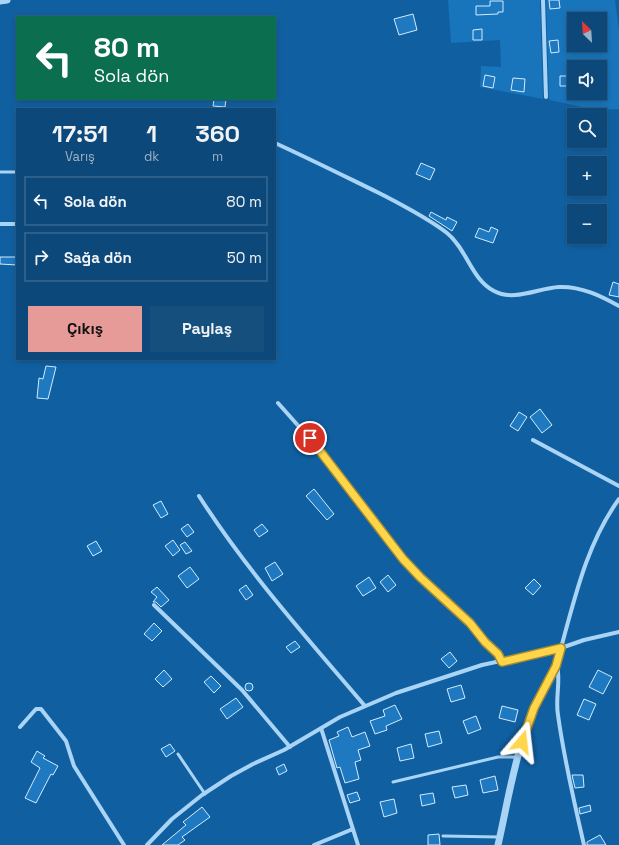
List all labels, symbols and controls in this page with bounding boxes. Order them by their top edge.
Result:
north arrow [567,12,607,52]
map controls [567,12,607,244]
text: 80 m [94,29,160,65]
icon: left [28,32,80,84]
button: sound [567,60,607,100]
text: Sola dön [94,64,169,87]
button: search [567,108,607,148]
text: 17:51 [52,118,108,149]
text: 1 [146,118,157,149]
text: 360 [195,118,240,149]
text: Varış [65,148,95,165]
text: dk [144,148,159,165]
text: m [212,148,223,165]
button: + [567,156,607,196]
icon: left [30,190,52,212]
text: Sola dön [64,192,127,211]
text: 80 m [226,192,262,211]
button: − [567,204,607,244]
icon: right [30,246,52,268]
text: Sağa dön [64,248,132,267]
text: 50 m [227,248,262,267]
button: Çıkış [28,306,142,352]
button: Paylaş [150,306,264,352]
pin [293,421,327,455]
icon: arrive [299,427,321,449]
position arrow [501,721,543,763]

